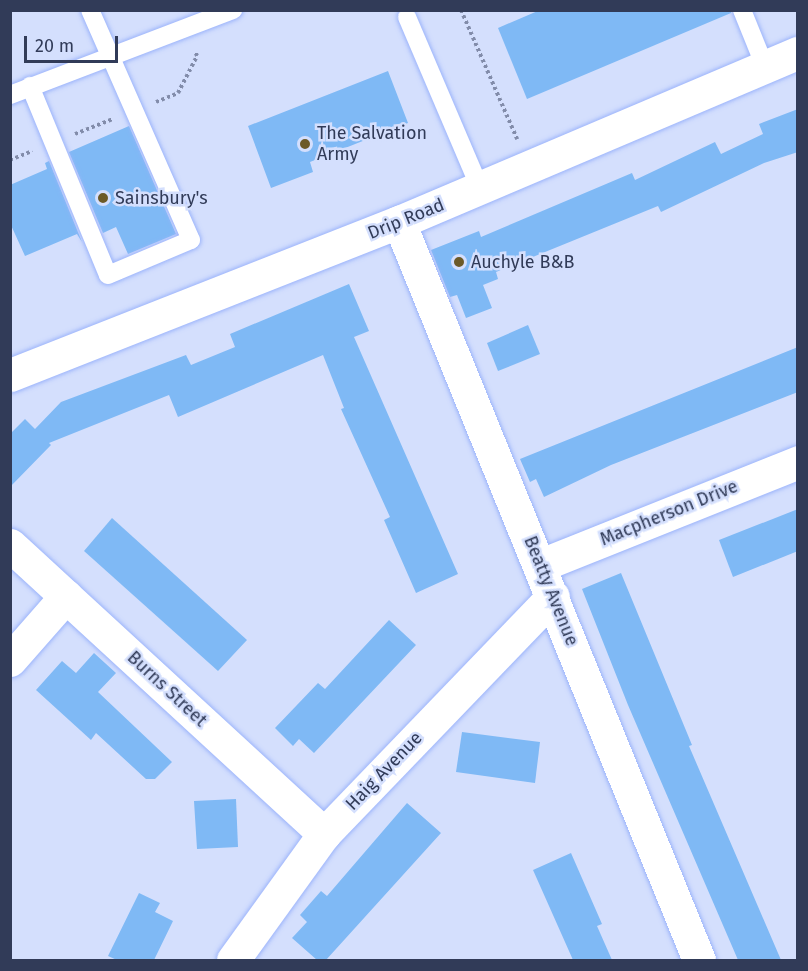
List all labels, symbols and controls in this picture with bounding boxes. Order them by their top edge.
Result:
scale bar [27,24,122,62]
text: 20 m [35,35,74,57]
place label: The Salvation Army [317,123,427,166]
marker: The Salvation Army [298,137,312,151]
place label: Sainsbury's [115,187,208,209]
marker: Sainsbury's [96,191,110,205]
street label: Drip Road [365,194,447,244]
place label: Auchyle B&B [471,251,574,273]
marker: Auchyle B&B [452,255,466,269]
street label: Macpherson Drive [597,476,741,550]
street label: Beatty Avenue [519,533,583,649]
street label: Burns Street [123,647,211,731]
street label: Haig Avenue [341,727,427,815]

